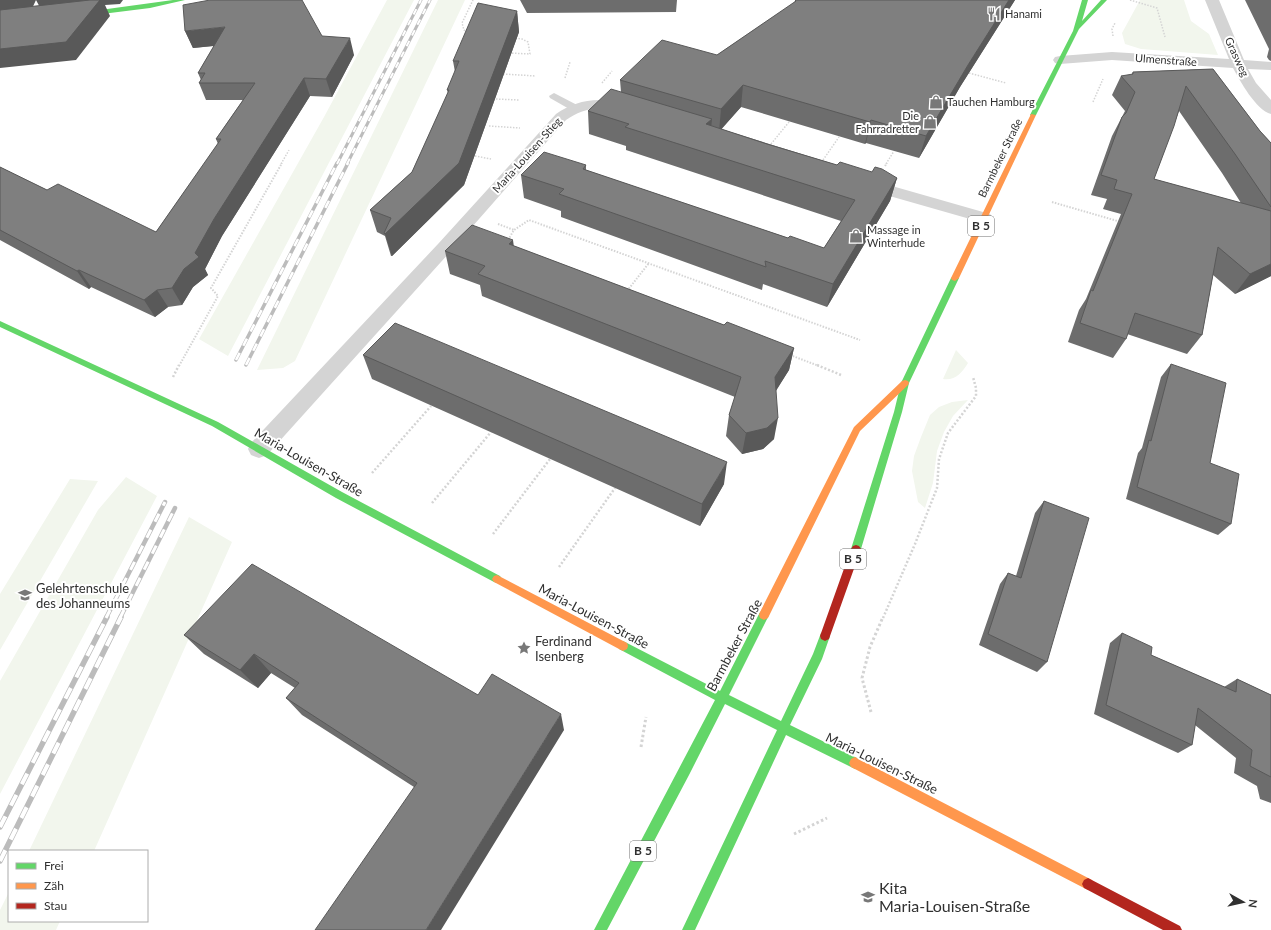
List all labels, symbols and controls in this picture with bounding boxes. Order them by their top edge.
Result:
restaurant icon: Hanami [986,6,1002,22]
place label: Hanami [1005,7,1042,20]
street label: Grasweg [1223,35,1252,79]
street label: Ulmenstraße [1135,51,1198,68]
shop icon: Tauchen Hamburg [928,94,944,110]
place label: Tauchen Hamburg [947,95,1035,108]
place label: Die Fahrradretter [856,109,919,135]
street label: Maria-Louisen-Stieg [489,114,564,195]
shop icon: Die Fahrradretter [922,114,938,130]
street label: Barmbeker Straße [975,116,1024,199]
road number: B 5 [968,216,994,236]
place label: Massage in Winterhude [867,223,925,249]
shop icon: Massage in Winterhude [848,228,864,244]
street label: Maria-Louisen-Straße [252,424,366,500]
road number: B 5 [840,549,866,569]
place label: Gelehrtenschule des Johanneums [36,580,130,611]
street label: Maria-Louisen-Straße [536,580,652,652]
school or university icon: Gelehrtenschule des Johanneums [17,587,33,603]
street label: Barmbeker Straße [703,596,765,694]
place label: Ferdinand Isenberg [535,633,592,664]
place icon: Ferdinand Isenberg [516,640,532,656]
street label: Maria-Louisen-Straße [823,729,941,797]
road number: B 5 [630,841,656,861]
legend [8,850,148,922]
text: Frei [44,858,64,873]
text: Zäh [44,878,64,893]
place label: Kita Maria-Louisen-Straße [879,878,1030,915]
north arrow [1223,882,1263,922]
school or university icon: Kita Maria-Louisen-Straße [860,889,876,905]
text: Stau [44,898,67,913]
text: N [1246,898,1260,909]

